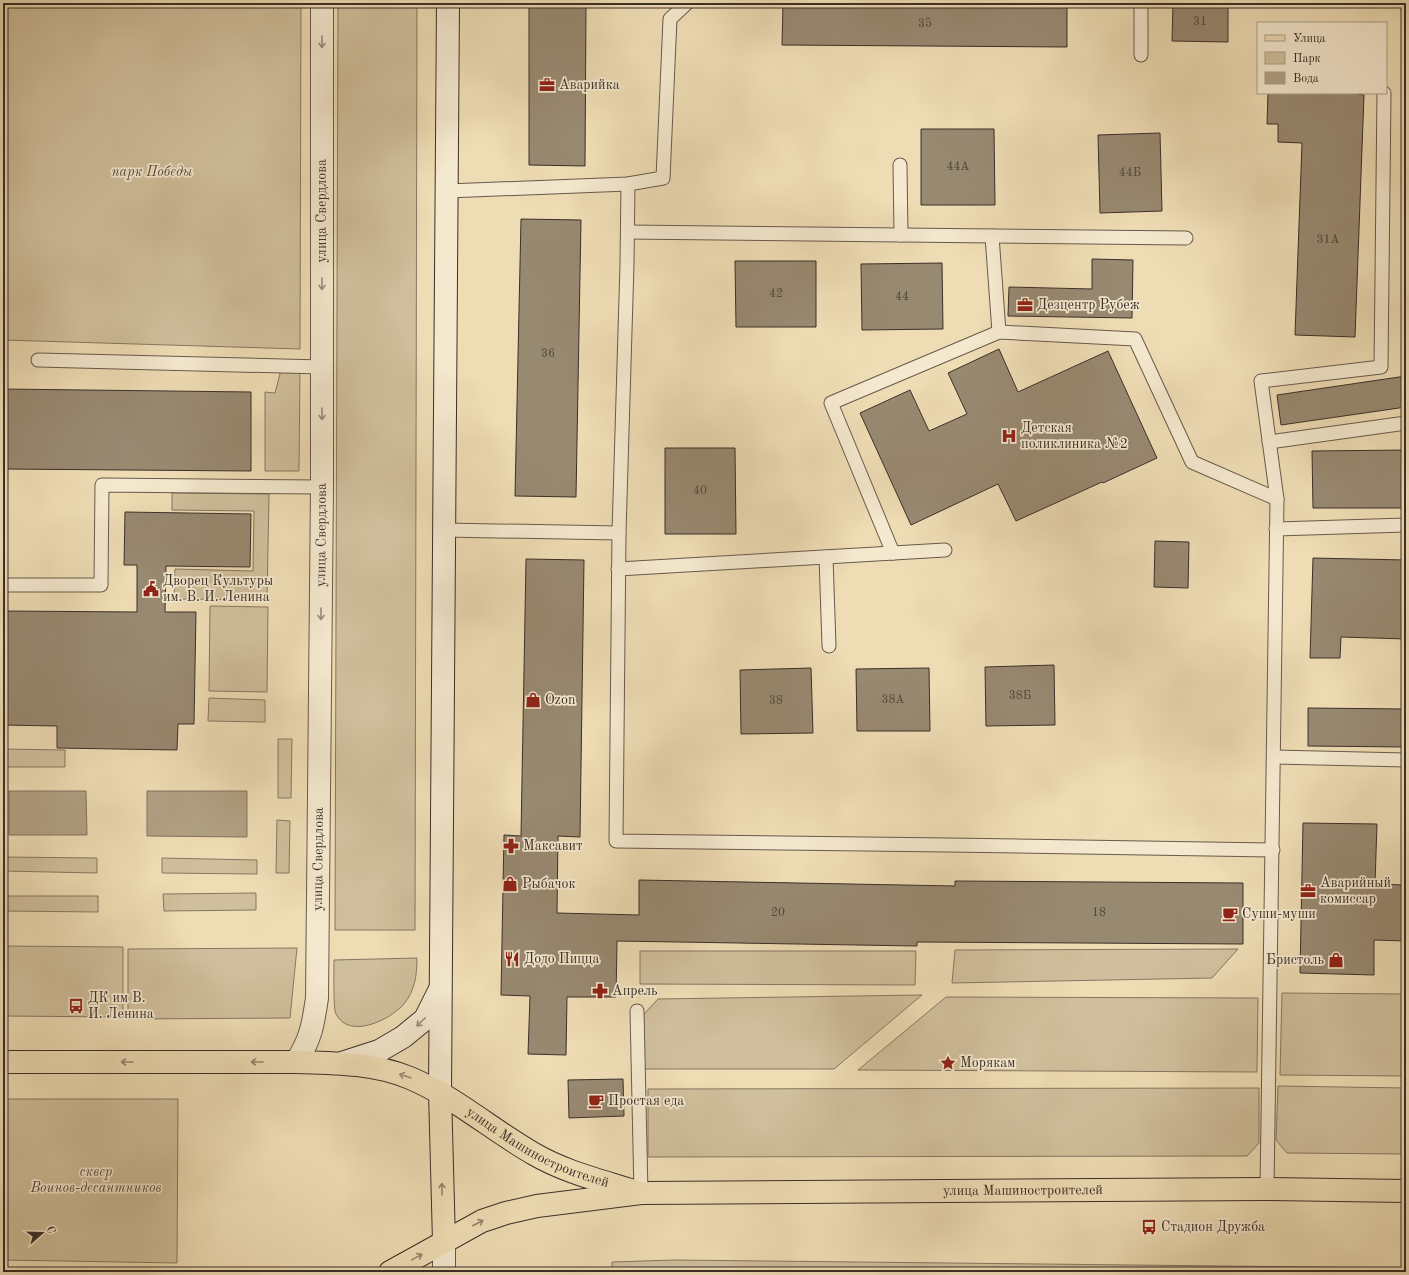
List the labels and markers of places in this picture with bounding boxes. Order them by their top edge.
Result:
office icon: Аварийка [538,76,556,94]
place label: Аварийка [559,78,620,92]
office icon: Дезцентр Рубеж [1016,296,1034,314]
place label: Дезцентр Рубеж [1037,298,1140,312]
place label: Детская поликлиника №2 [1021,421,1128,451]
hospital icon: Детская поликлиника №2 [1000,427,1018,445]
place label: Дворец Культуры им. В. И. Ленина [163,574,273,604]
public building icon: Дворец Культуры им. В. И. Ленина [142,580,160,598]
shop icon: Ozon [524,691,542,709]
place label: Ozon [545,693,576,707]
pharmacy icon: Максавит [502,837,520,855]
place label: Максавит [523,839,583,853]
shop icon: Рыбачок [501,875,519,893]
place label: Аварийный комиссар [1320,876,1391,906]
place label: Рыбачок [522,877,576,891]
office icon: Аварийный комиссар [1299,882,1317,900]
cafe icon: Суши-муши [1221,905,1239,923]
place label: Суши-муши [1242,907,1316,921]
restaurant icon: Додо Пицца [503,950,521,968]
shop icon: Бристоль [1327,951,1345,969]
place label: Додо Пицца [524,952,600,966]
place label: Бристоль [1266,953,1324,967]
pharmacy icon: Апрель [591,982,609,1000]
place label: Апрель [612,984,658,998]
place label: ДК им В. И. Ленина [88,991,154,1021]
bus stop icon: ДК им В. И. Ленина [67,997,85,1015]
place icon: Морякам [939,1054,957,1072]
place label: Морякам [960,1056,1015,1070]
cafe icon: Простая еда [587,1092,605,1110]
place label: Простая еда [608,1094,684,1108]
bus stop icon: Стадион Дружба [1140,1218,1158,1236]
place label: Стадион Дружба [1161,1220,1265,1234]

